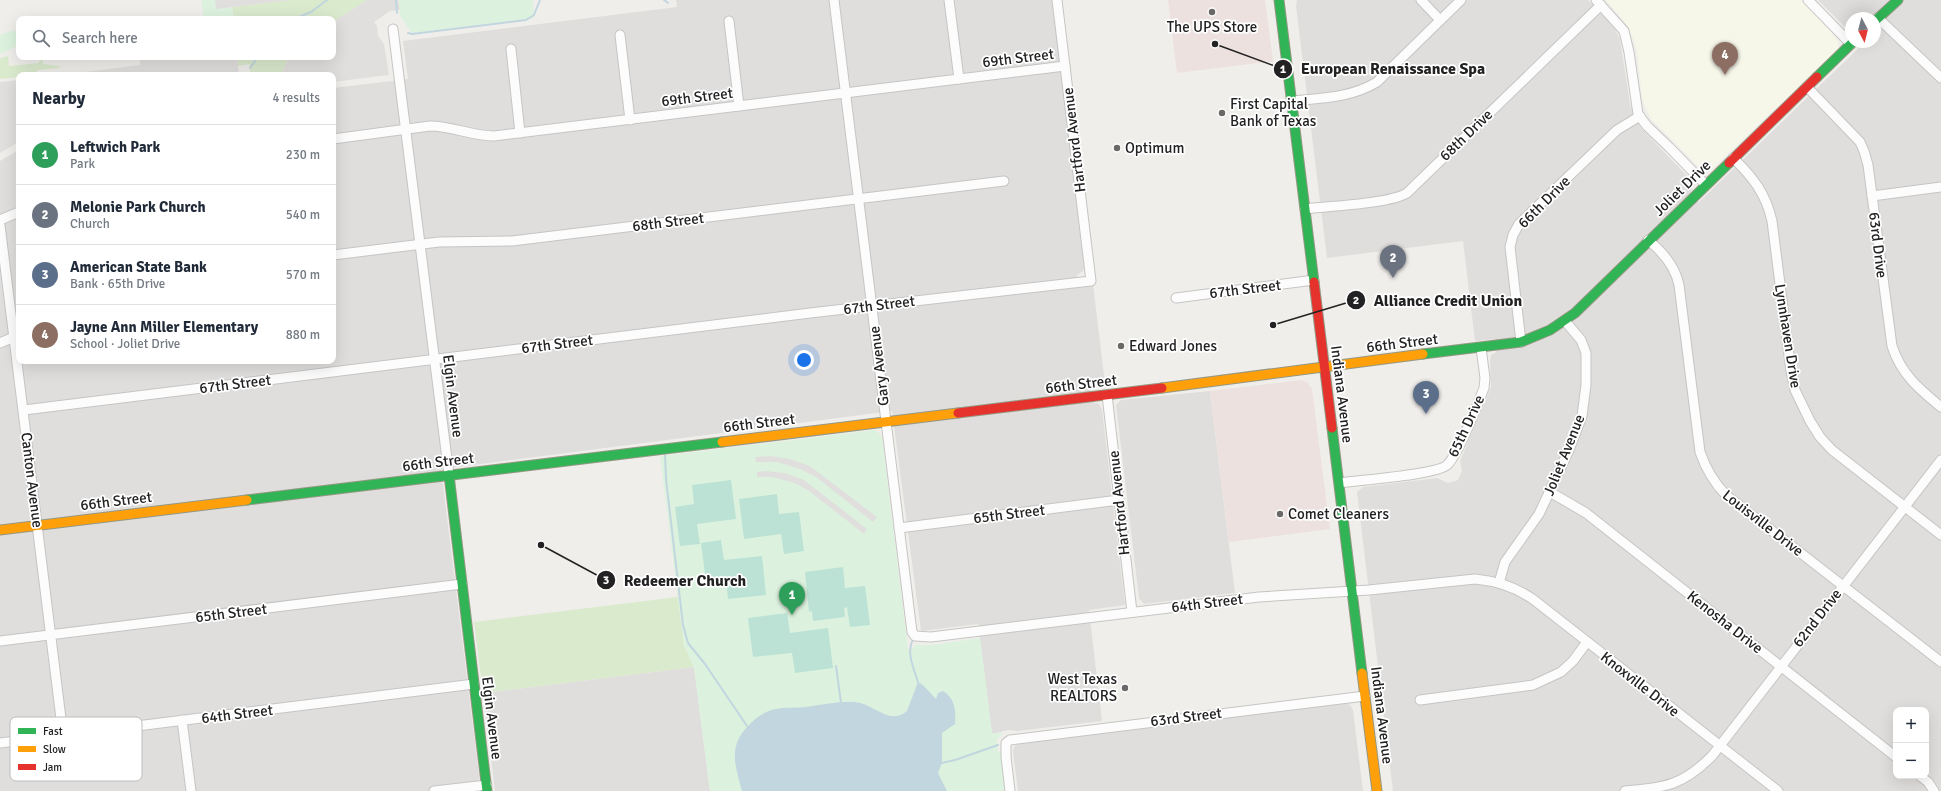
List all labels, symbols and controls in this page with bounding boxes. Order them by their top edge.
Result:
marker: The UPS Store [1207,7,1217,17]
north arrow [1845,12,1881,48]
search box [16,16,336,60]
place label: The UPS Store [1167,18,1257,36]
icon: search [30,27,52,49]
text: Search here [62,29,138,47]
pin: 4 [1712,42,1738,75]
street label: 69th Street [981,45,1055,71]
callout: European Renaissance Spa [1273,55,1493,83]
text: European Renaissance Spa [1301,59,1485,79]
text: 1 [1280,62,1287,77]
street label: 69th Street [660,84,734,110]
street label: Hartford Avenue [1059,87,1089,193]
text: Nearby [32,88,85,109]
text: 4 results [272,90,320,106]
place label: First Capital Bank of Texas [1230,95,1317,130]
street label: 68th Drive [1436,105,1496,165]
marker: First Capital Bank of Texas [1217,108,1227,118]
text: Leftwich Park [70,138,160,156]
place label: Optimum [1125,139,1184,157]
marker: Optimum [1112,143,1122,153]
text: 1 [41,147,49,163]
text: 230 m [286,147,320,163]
text: Park [70,156,95,172]
street label: Joliet Drive [1650,156,1714,220]
street label: 66th Drive [1514,172,1574,232]
text: Melonie Park Church [70,198,206,216]
text: 2 [41,207,49,223]
text: 540 m [286,207,320,223]
street label: 68th Street [631,209,705,235]
street label: 63rd Drive [1865,211,1891,279]
text: Church [70,216,110,232]
pin: 2 [1380,245,1406,278]
text: American State Bank [70,258,207,276]
text: 3 [41,267,49,283]
text: 570 m [286,267,320,283]
text: Bank · 65th Drive [70,276,165,292]
street label: 67th Street [1208,276,1282,302]
street label: Lynnhaven Drive [1771,283,1805,389]
callout: Alliance Credit Union [1346,286,1530,314]
text: Alliance Credit Union [1374,291,1522,311]
street label: 67th Street [842,292,916,318]
text: 2 [1353,293,1359,308]
text: Jayne Ann Miller Elementary [70,318,258,336]
street label: Gary Avenue [865,325,893,407]
text: 4 [41,327,49,343]
text: 880 m [286,327,320,343]
street label: 66th Street [1365,330,1439,356]
street label: 67th Street [520,331,594,357]
text: School · Joliet Drive [70,336,180,352]
place label: Edward Jones [1129,337,1217,355]
marker: Edward Jones [1116,341,1126,351]
street label: Indiana Avenue [1327,344,1357,444]
your location [794,350,814,370]
street label: Elgin Avenue [439,354,467,438]
street label: 67th Street [198,371,272,397]
street label: 66th Street [1044,371,1118,397]
pin: 3 [1413,381,1439,414]
street label: 65th Drive [1444,392,1488,460]
street label: 66th Street [722,410,796,436]
street label: Joliet Avenue [1540,412,1588,498]
street label: Canton Avenue [17,431,47,529]
street label: 66th Street [401,449,475,475]
street label: Hartford Avenue [1105,450,1133,556]
street label: Louisville Drive [1719,486,1807,560]
street label: 66th Street [79,488,153,514]
street label: 65th Street [972,501,1046,527]
place label: Comet Cleaners [1288,505,1389,523]
marker: Comet Cleaners [1275,509,1285,519]
callout: Redeemer Church [596,566,755,594]
text: Redeemer Church [624,571,747,591]
text: 3 [603,573,609,588]
pin: 1 [779,582,805,615]
street label: 62nd Drive [1789,585,1845,651]
street label: Kenosha Drive [1683,587,1767,657]
street label: 64th Street [1170,590,1244,616]
street label: 65th Street [194,600,268,626]
street label: Knoxville Drive [1597,648,1683,720]
street label: Indiana Avenue [1367,665,1397,765]
place label: West Texas REALTORS [1048,670,1117,705]
street label: Elgin Avenue [478,676,506,760]
marker: West Texas REALTORS [1120,683,1130,693]
street label: 64th Street [200,701,274,727]
street label: 63rd Street [1149,704,1223,730]
map controls [1893,707,1929,779]
button: + [1893,707,1929,743]
legend [10,717,142,781]
text: Fast [43,725,63,738]
text: Slow [43,743,66,756]
button: − [1893,743,1929,779]
text: Jam [43,761,62,774]

